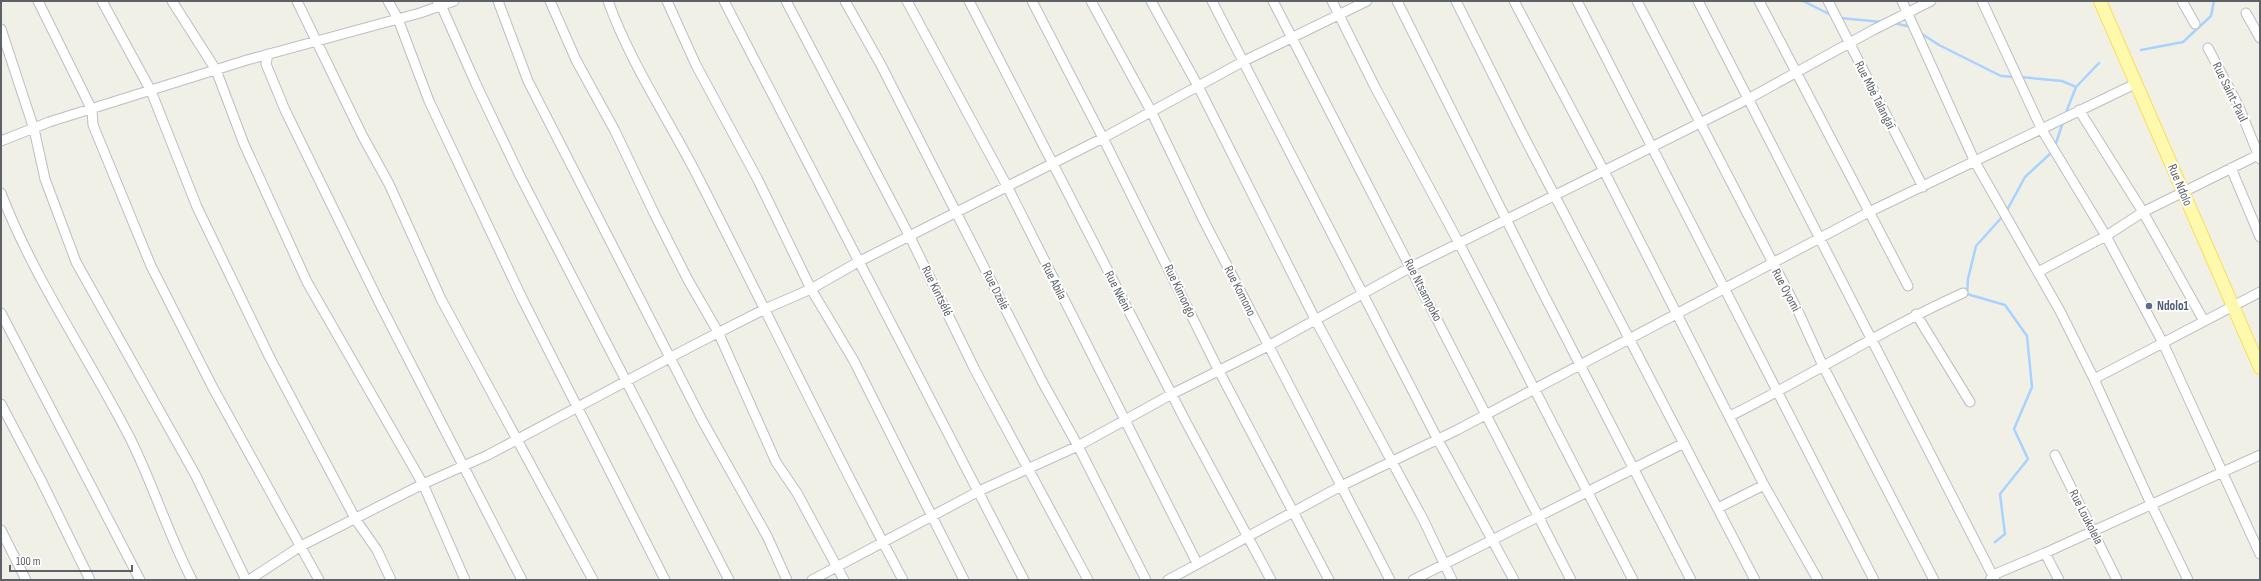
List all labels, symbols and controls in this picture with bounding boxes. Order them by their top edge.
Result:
street label: Rue Mbé Talangaï [1851,58,1899,132]
street label: Rue Saint-Paul [2209,60,2251,124]
street label: Rue Ndolo [2164,162,2196,208]
street label: Rue Ntsampoko [1400,256,1446,324]
street label: Rue Abila [1038,260,1070,302]
street label: Rue Kimongo [1160,262,1200,320]
street label: Rue Kintsélé [918,263,956,319]
street label: Rue Komono [1221,263,1259,319]
street label: Rue Oyomi [1768,266,1804,314]
street label: Rue Dzélé [979,267,1013,313]
street label: Rue Nkéni [1101,268,1135,314]
place label: Ndolo1 [2157,298,2189,314]
marker: Ndolo1 [2144,301,2154,311]
street label: Rue Loukolela [2065,487,2107,547]
scale bar [10,547,132,573]
text: 100 m [16,554,41,569]

